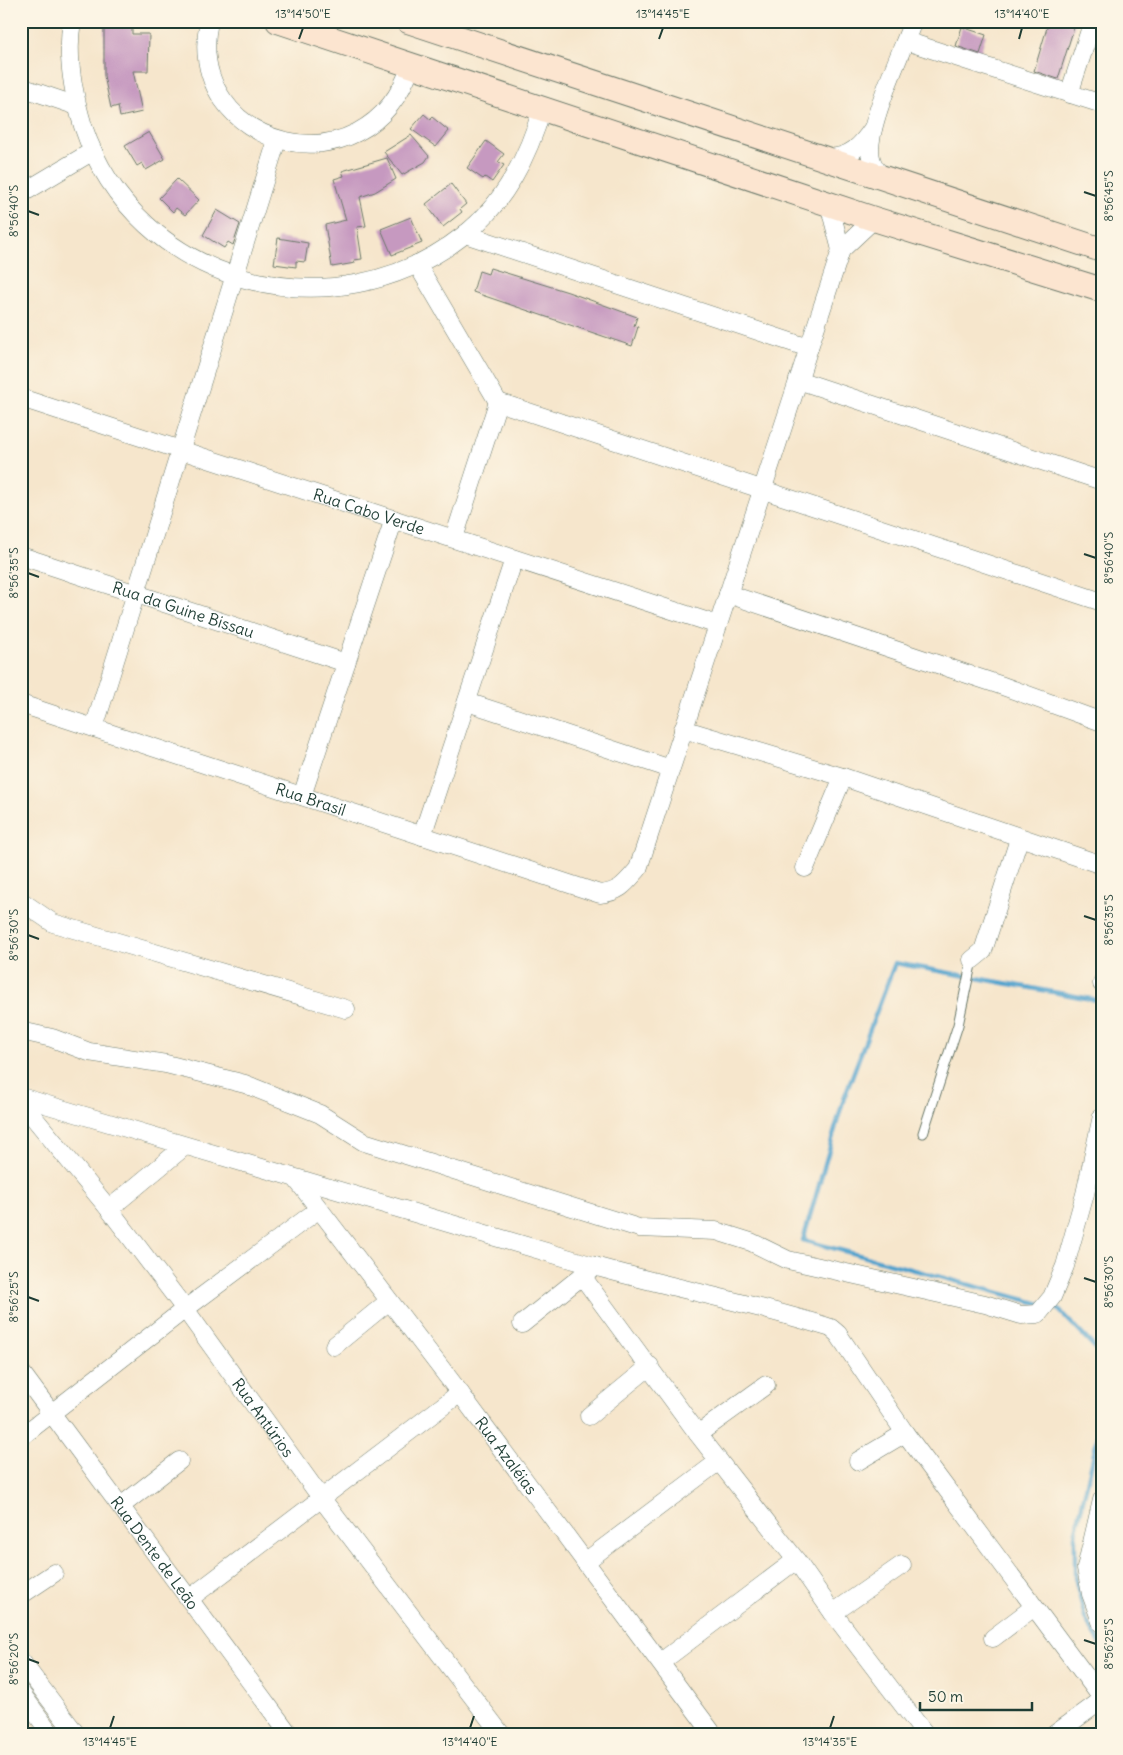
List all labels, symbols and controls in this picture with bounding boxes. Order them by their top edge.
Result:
text: 13°14'50"E [275,6,331,21]
text: 13°14'45"E [636,6,690,21]
text: 13°14'40"E [994,6,1050,21]
text: 8°56'45"S [1101,170,1116,222]
text: 8°56'40"S [6,185,21,237]
street label: Rua Cabo Verde [311,484,427,539]
text: 8°56'40"S [1101,532,1116,584]
text: 8°56'35"S [6,547,21,599]
street label: Rua da Guine Bissau [110,577,257,642]
street label: Rua Brasil [273,778,348,820]
text: 8°56'35"S [1101,894,1116,946]
text: 8°56'30"S [6,908,21,961]
text: 8°56'30"S [1101,1255,1116,1308]
text: 8°56'25"S [6,1271,21,1323]
street label: Rua Antúrios [228,1374,299,1461]
street label: Rua Azaléias [471,1413,542,1498]
street label: Rua Dente de Leão [106,1492,203,1613]
text: 8°56'25"S [1101,1618,1116,1670]
text: 8°56'20"S [6,1633,21,1685]
scale bar [920,1680,1033,1712]
text: 50 m [928,1687,963,1706]
text: 13°14'45"E [83,1734,137,1749]
text: 13°14'40"E [442,1734,498,1749]
text: 13°14'35"E [803,1734,857,1749]

